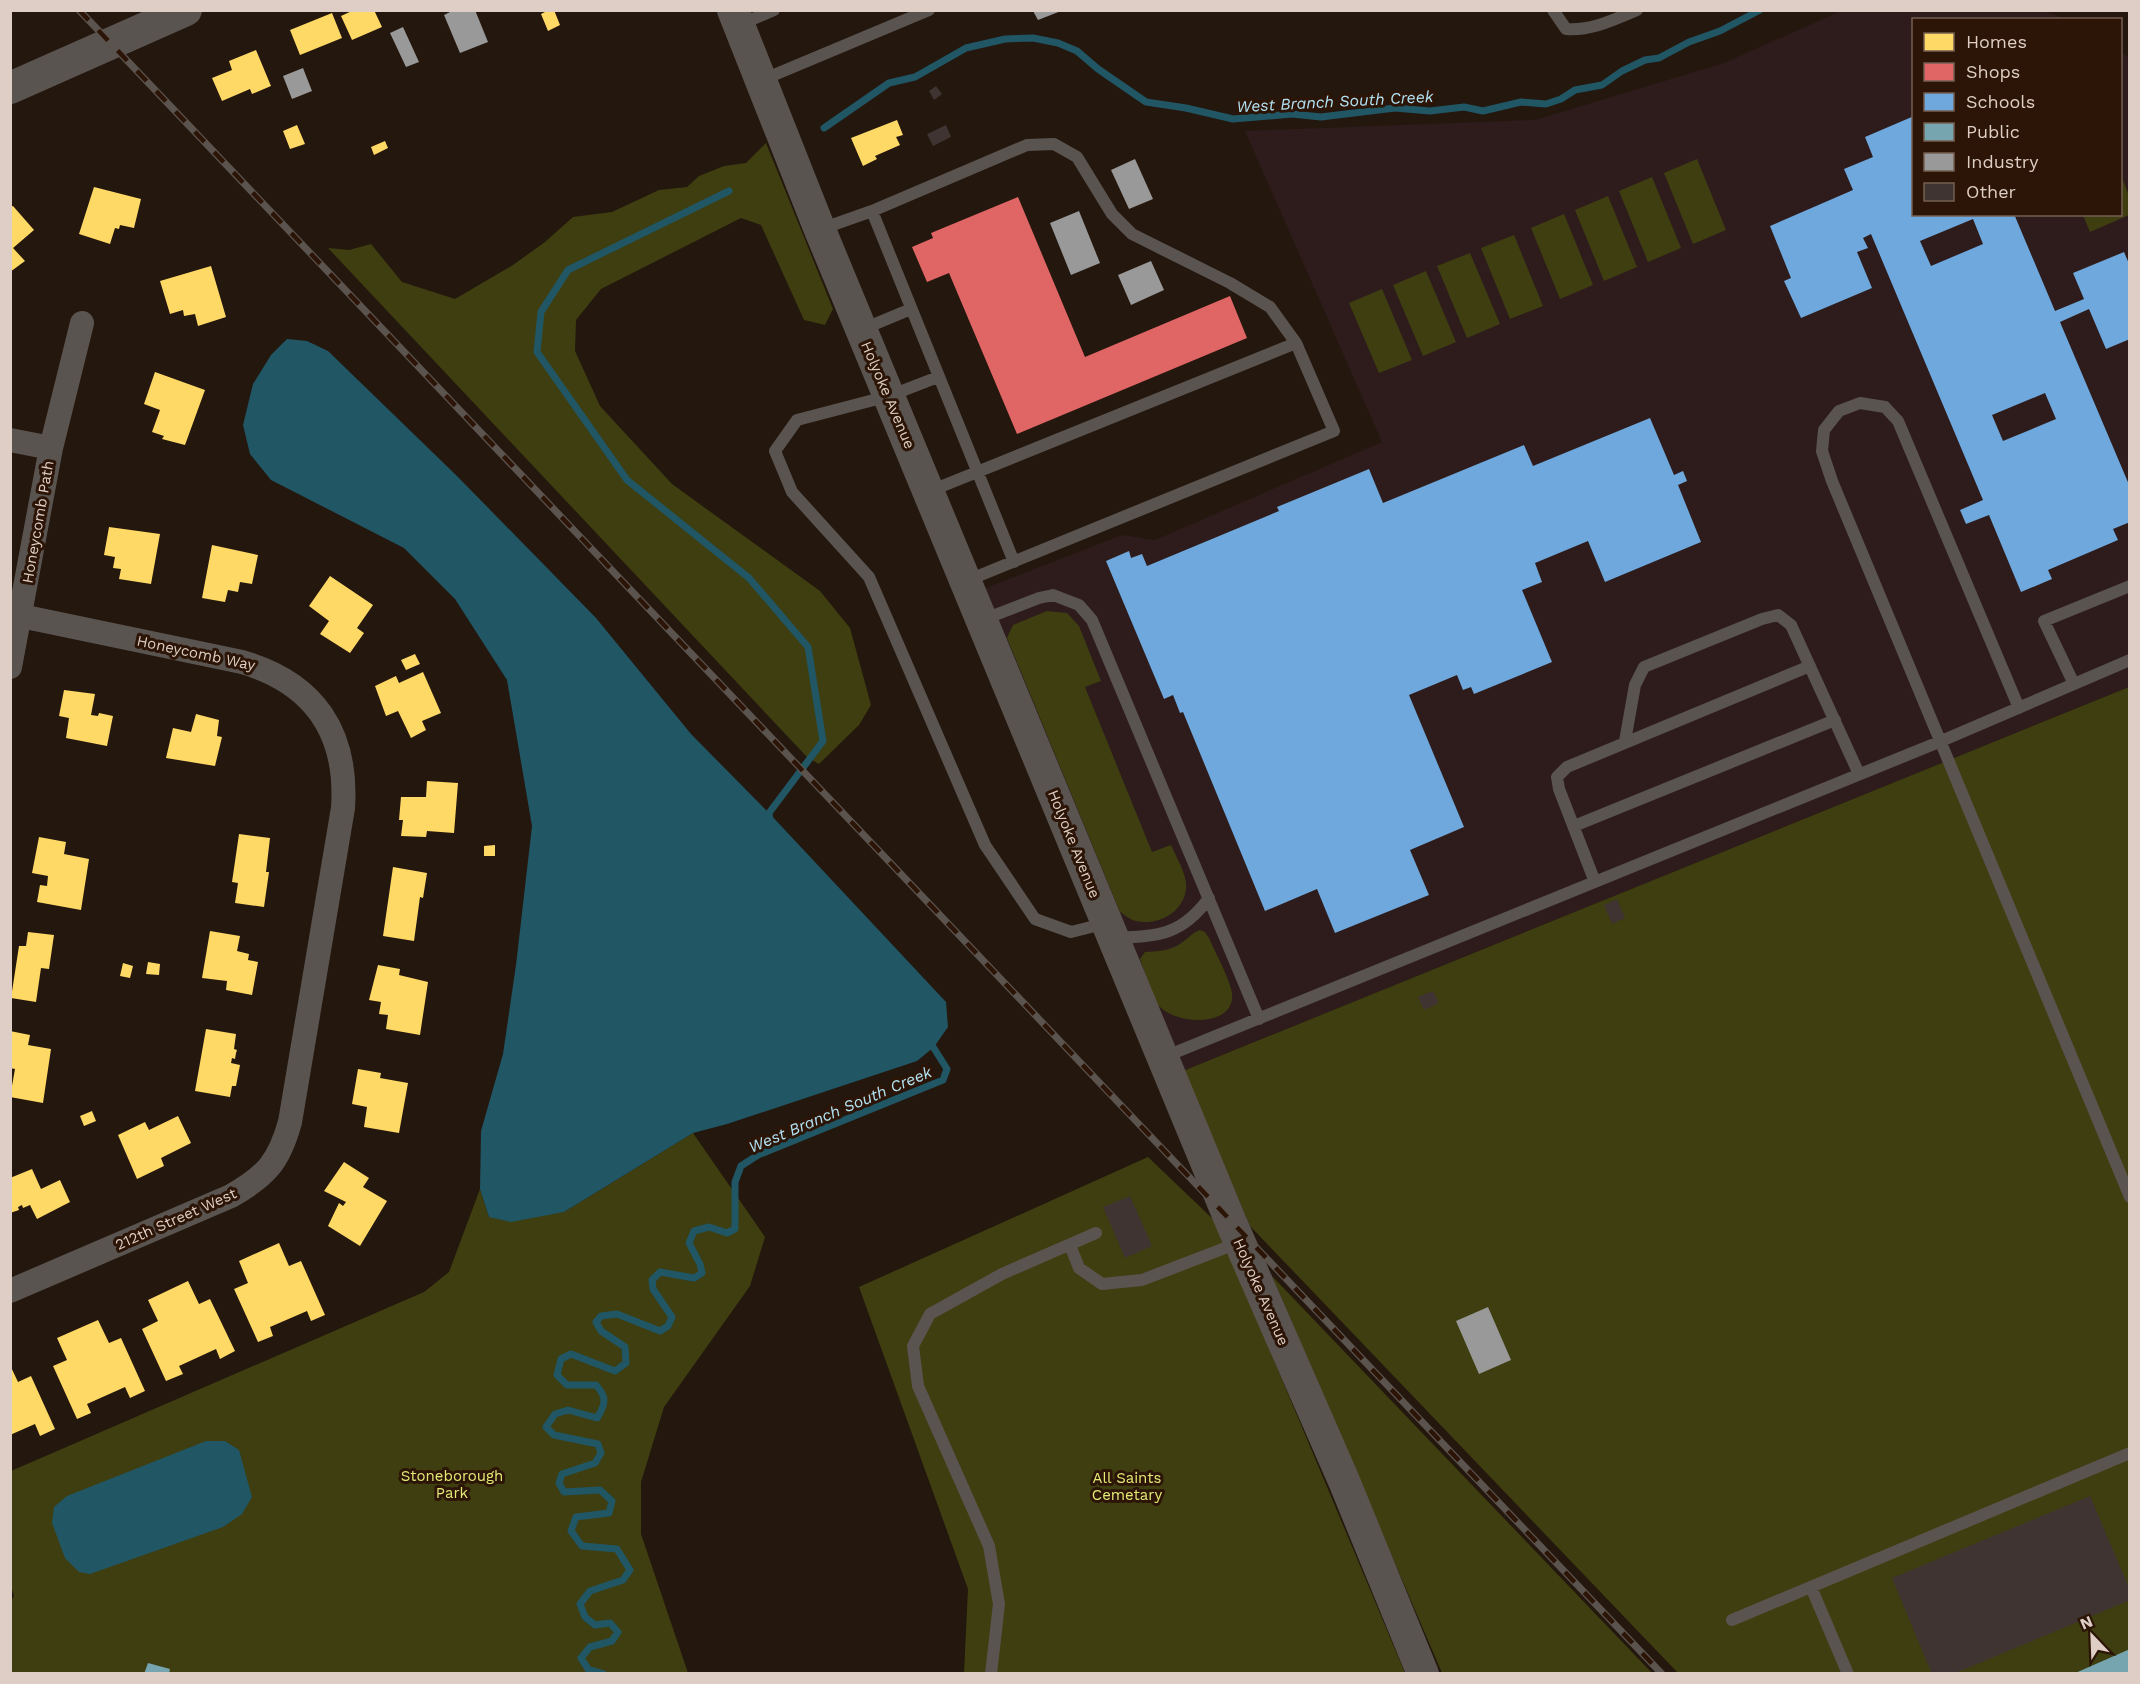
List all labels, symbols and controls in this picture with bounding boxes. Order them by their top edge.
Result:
legend [1912,18,2122,216]
text: Homes [1966,31,2027,52]
text: Shops [1966,61,2020,82]
water label: West Branch South Creek [1236,87,1435,116]
text: Schools [1966,91,2035,112]
text: Public [1966,121,2020,142]
text: Industry [1966,151,2039,172]
text: Other [1966,181,2016,202]
street label: Holyoke Avenue [857,338,919,452]
street label: Honeycomb Path [18,459,58,585]
street label: Honeycomb Way [135,632,257,674]
street label: Holyoke Avenue [1044,787,1104,901]
water label: West Branch South Creek [746,1062,936,1157]
street label: 212th Street West [113,1184,240,1254]
street label: Holyoke Avenue [1229,1236,1293,1348]
park label: Stoneborough Park [401,1467,503,1502]
park label: All Saints Cemetary [1092,1469,1162,1504]
north arrow [2062,1606,2122,1666]
text: N [2077,1612,2096,1634]

